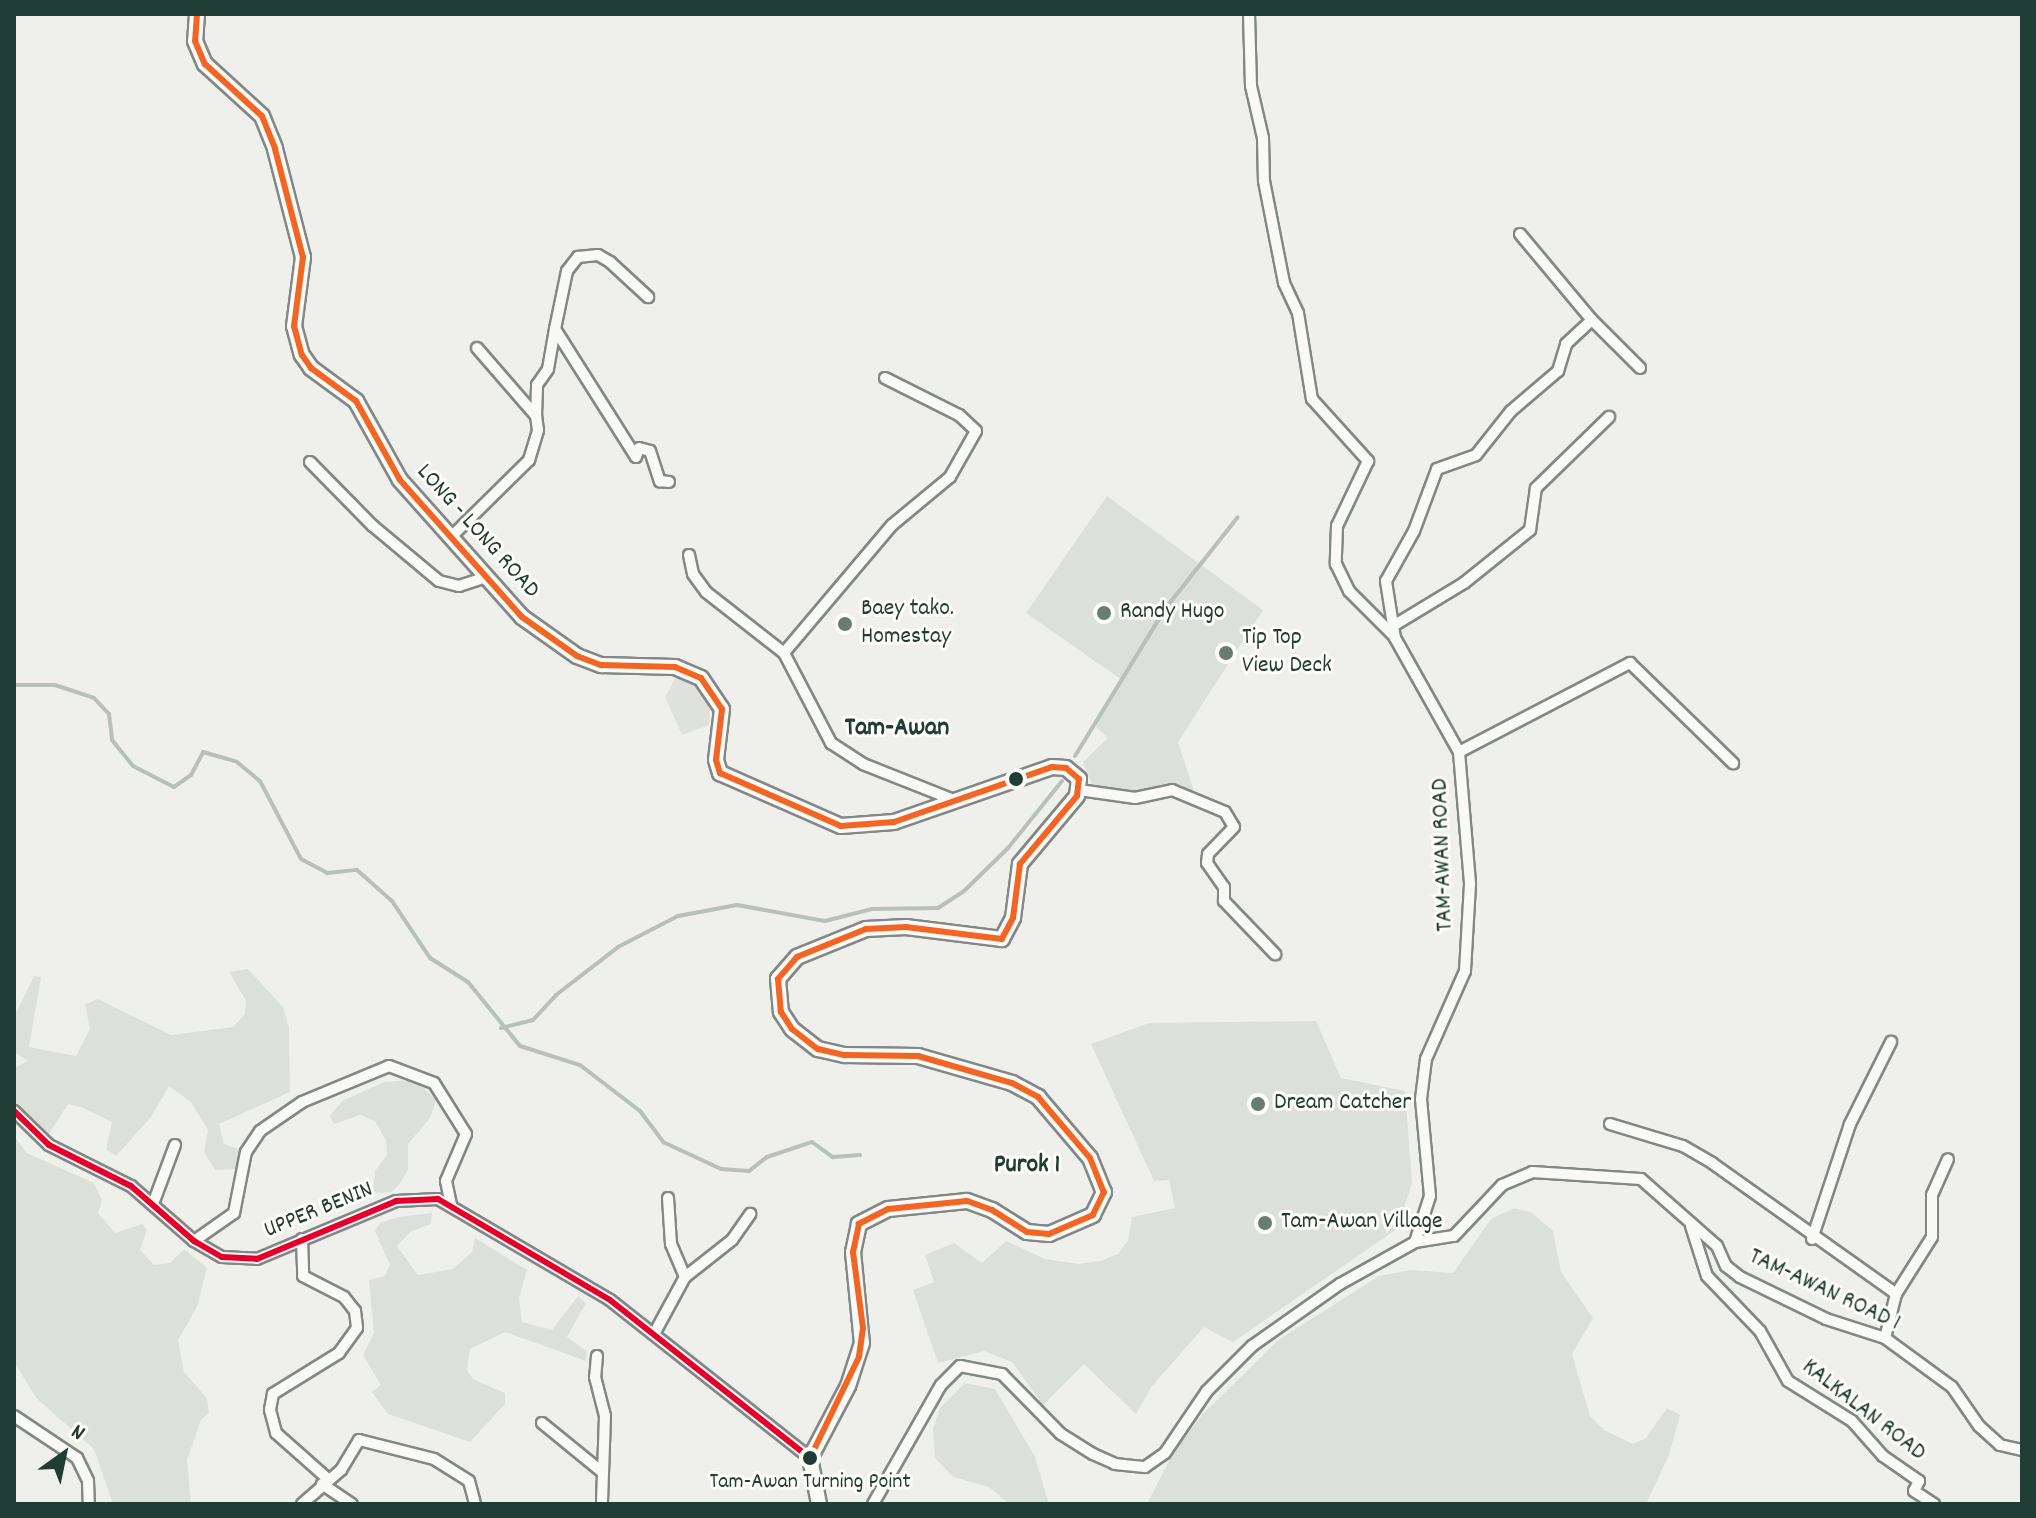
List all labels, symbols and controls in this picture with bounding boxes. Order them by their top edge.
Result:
street label: LONG - LONG ROAD [409,459,545,605]
place label: Baey tako. Homestay [861,596,954,652]
place label: Randy Hugo [1120,599,1224,627]
marker: Randy Hugo [1095,604,1113,622]
marker: Baey tako. Homestay [836,615,854,633]
place label: Tip Top View Deck [1242,625,1332,681]
marker: Tip Top View Deck [1217,644,1235,662]
district label: Tam-Awan [845,713,949,745]
unlabelled marker [1008,771,1024,787]
street label: TAM-AWAN ROAD [1427,778,1461,932]
place label: Dream Catcher [1274,1090,1411,1118]
marker: Dream Catcher [1249,1095,1267,1113]
district label: Purok 1 [994,1150,1060,1182]
street label: UPPER BENIN [260,1176,378,1246]
place label: Tam-Awan Village [1281,1209,1443,1237]
marker: Tam-Awan Village [1256,1214,1274,1232]
street label: TAM-AWAN ROAD 1 [1744,1243,1904,1339]
street label: KALKALAN ROAD [1795,1354,1931,1468]
north arrow [24,1414,104,1494]
text: N [64,1417,90,1449]
marker: Tam-Awan Turning Point [802,1450,818,1466]
place label: Tam-Awan Turning Point [709,1470,911,1496]

